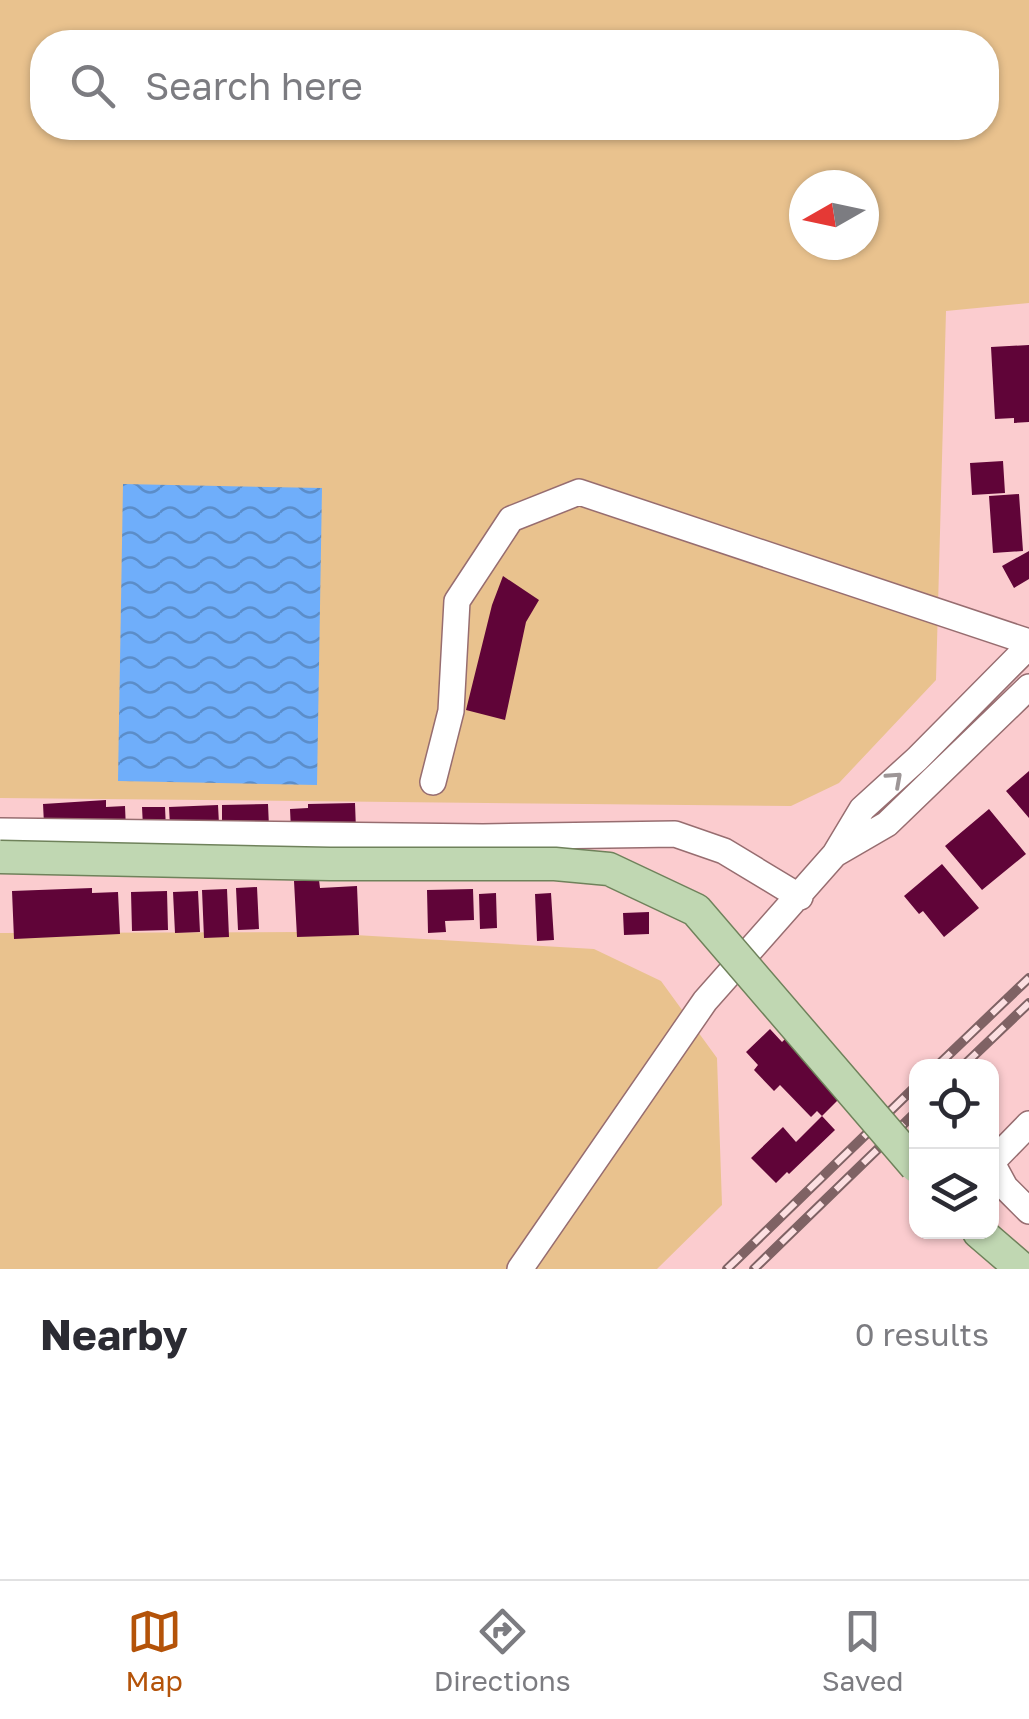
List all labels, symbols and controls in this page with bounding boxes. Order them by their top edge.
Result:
search box [30,30,999,140]
icon: search [65,58,120,113]
text: Search here [145,63,363,108]
north arrow [789,170,879,260]
one-way arrow [883,772,902,790]
map controls [909,1059,999,1239]
button: locate [909,1059,999,1149]
button: layers [909,1149,999,1239]
text: Nearby [40,1309,188,1359]
text: 0 results [855,1315,989,1353]
tab: Map [126,1604,183,1697]
tab: Directions [434,1604,571,1697]
tab: Saved [822,1604,903,1697]

